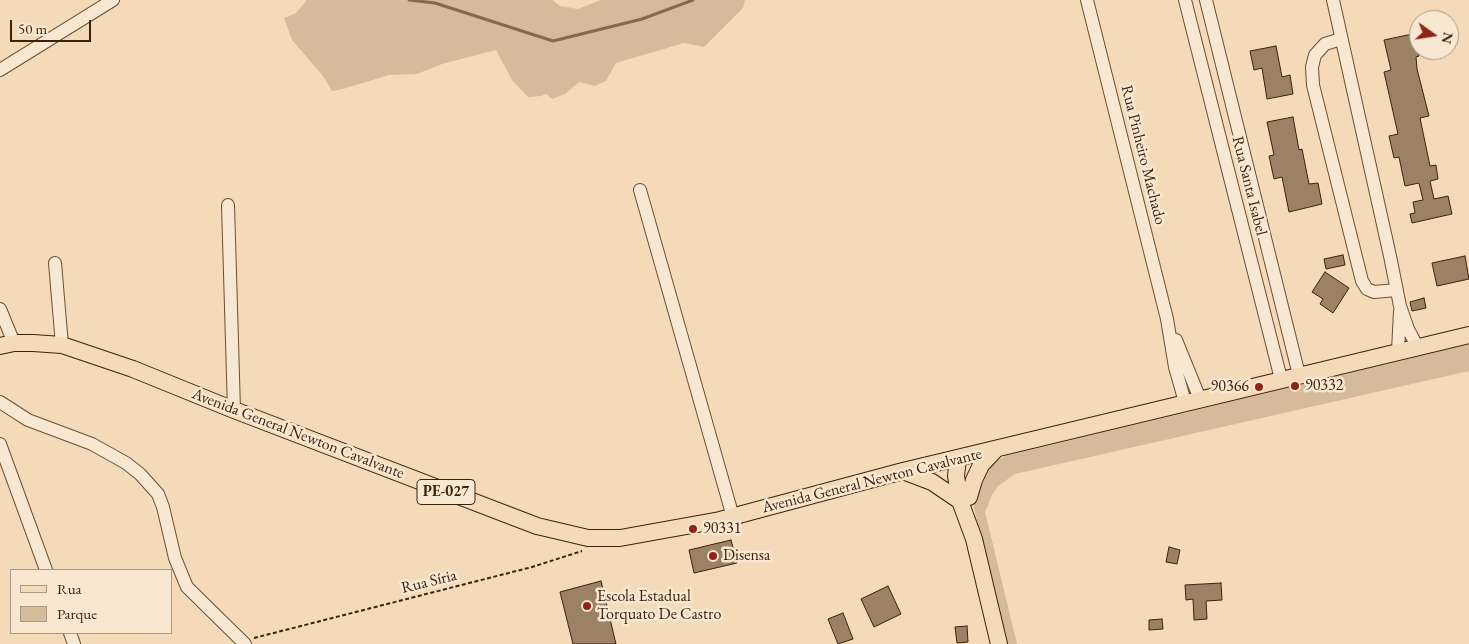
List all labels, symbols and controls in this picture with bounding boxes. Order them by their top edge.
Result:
scale bar [12,10,94,42]
north arrow [1409,10,1459,60]
text: 50 m [18,19,47,38]
text: N [1438,31,1458,46]
street label: Rua Pinheiro Machado [1116,83,1170,227]
street label: Rua Santa Isabel [1227,134,1271,238]
place label: 90332 [1305,376,1343,396]
place label: 90366 [1211,377,1249,397]
marker: 90332 [1289,380,1301,392]
marker: 90366 [1253,381,1265,393]
street label: Avenida General Newton Cavalvante [189,385,407,483]
street label: Avenida General Newton Cavalvante [760,444,984,518]
road number: PE-027 [417,480,475,504]
place label: 90331 [703,519,741,539]
marker: 90331 [687,523,699,535]
place label: Disensa [723,546,770,566]
marker: Disensa [707,550,719,562]
street label: Rua Síria [399,566,459,598]
legend [10,569,172,634]
text: Rua [57,579,82,598]
place label: Escola Estadual Torquato De Castro [597,587,721,625]
marker: Escola Estadual Torquato De Castro [581,600,593,612]
text: Parque [57,604,97,623]

